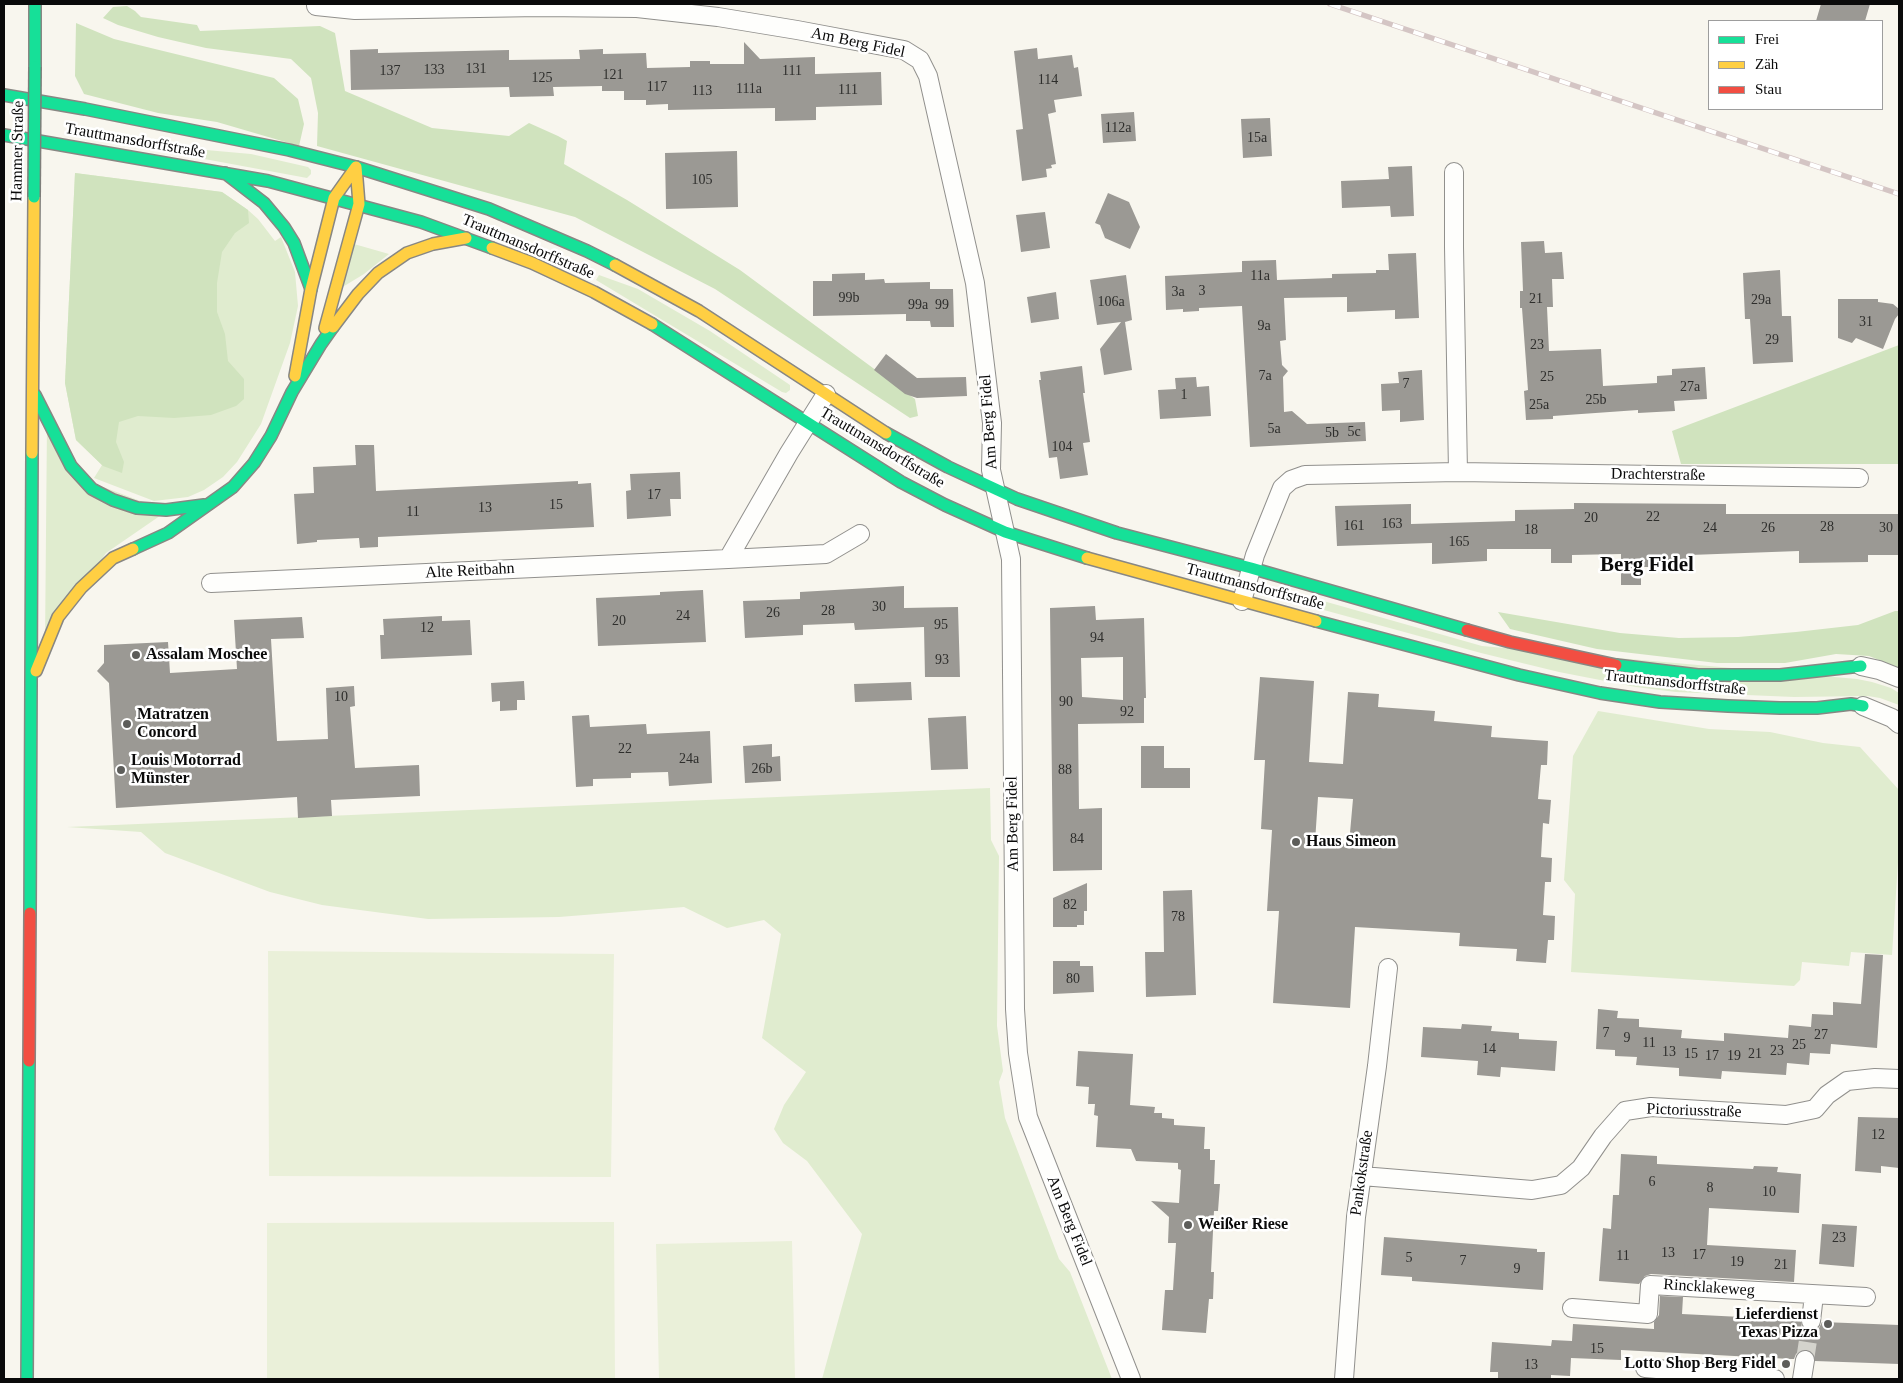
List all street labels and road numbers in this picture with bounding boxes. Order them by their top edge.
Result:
street label: Am Berg Fidel [809,24,907,62]
street label: Hammer Straße [8,100,28,202]
street label: Trauttmansdorffstraße [63,119,207,163]
street label: Trauttmansdorffstraße [459,210,597,284]
street label: Am Berg Fidel [976,374,1002,470]
street label: Trauttmansdorffstraße [816,403,948,493]
street label: Drachterstraße [1611,465,1705,485]
street label: Alte Reitbahn [425,559,515,583]
street label: Trauttmansdorffstraße [1184,559,1326,615]
street label: Trauttmansdorffstraße [1603,666,1747,700]
street label: Am Berg Fidel [1003,776,1023,872]
street label: Pictoriusstraße [1646,1100,1742,1122]
street label: Pankokstraße [1346,1129,1378,1217]
street label: Am Berg Fidel [1042,1173,1096,1269]
street label: Rincklakeweg [1663,1275,1755,1301]

